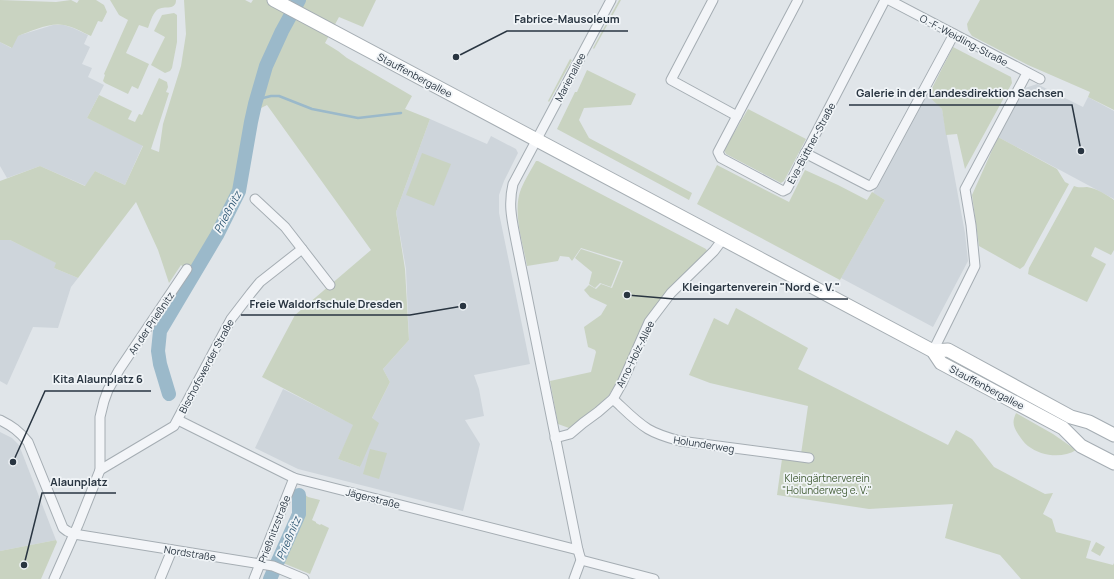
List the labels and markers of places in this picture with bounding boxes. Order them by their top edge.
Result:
callout: Fabrice-Mausoleum [507,8,628,31]
callout: Galerie in der Landesdirektion Sachsen [849,82,1072,105]
callout: Kleingartenverein "Nord e. V." [674,276,848,299]
callout: Freie Waldorfschule Dresden [241,292,410,315]
callout: Kita Alaunplatz 6 [45,368,151,391]
callout: Alaunplatz [42,470,116,493]

